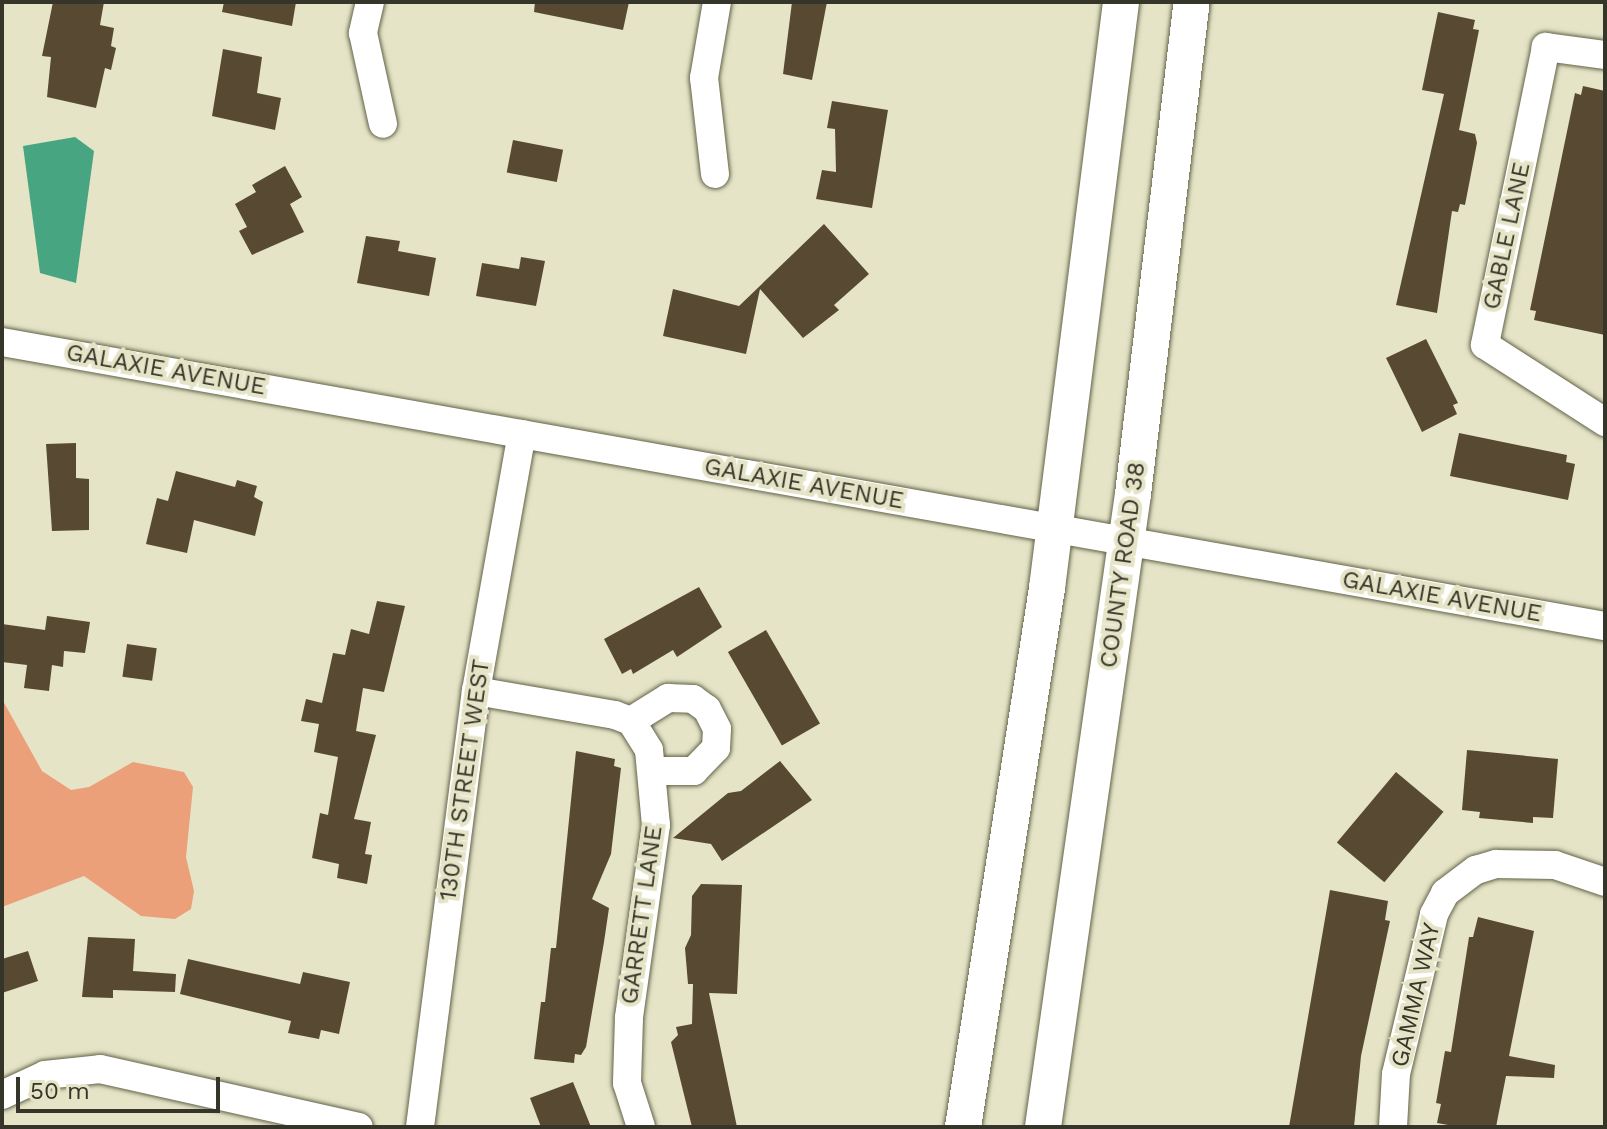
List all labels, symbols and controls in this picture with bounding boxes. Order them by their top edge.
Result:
street label: GABLE LANE [1477,160,1537,312]
street label: GALAXIE AVENUE [63,338,269,402]
street label: GALAXIE AVENUE [701,452,907,516]
street label: COUNTY ROAD 38 [1094,460,1152,670]
street label: GALAXIE AVENUE [1339,565,1545,629]
street label: 130TH STREET WEST [434,657,496,903]
street label: GARRETT LANE [615,824,669,1006]
street label: GAMMA WAY [1385,919,1447,1071]
scale bar [20,1061,224,1111]
text: 50 m [30,1077,90,1105]

